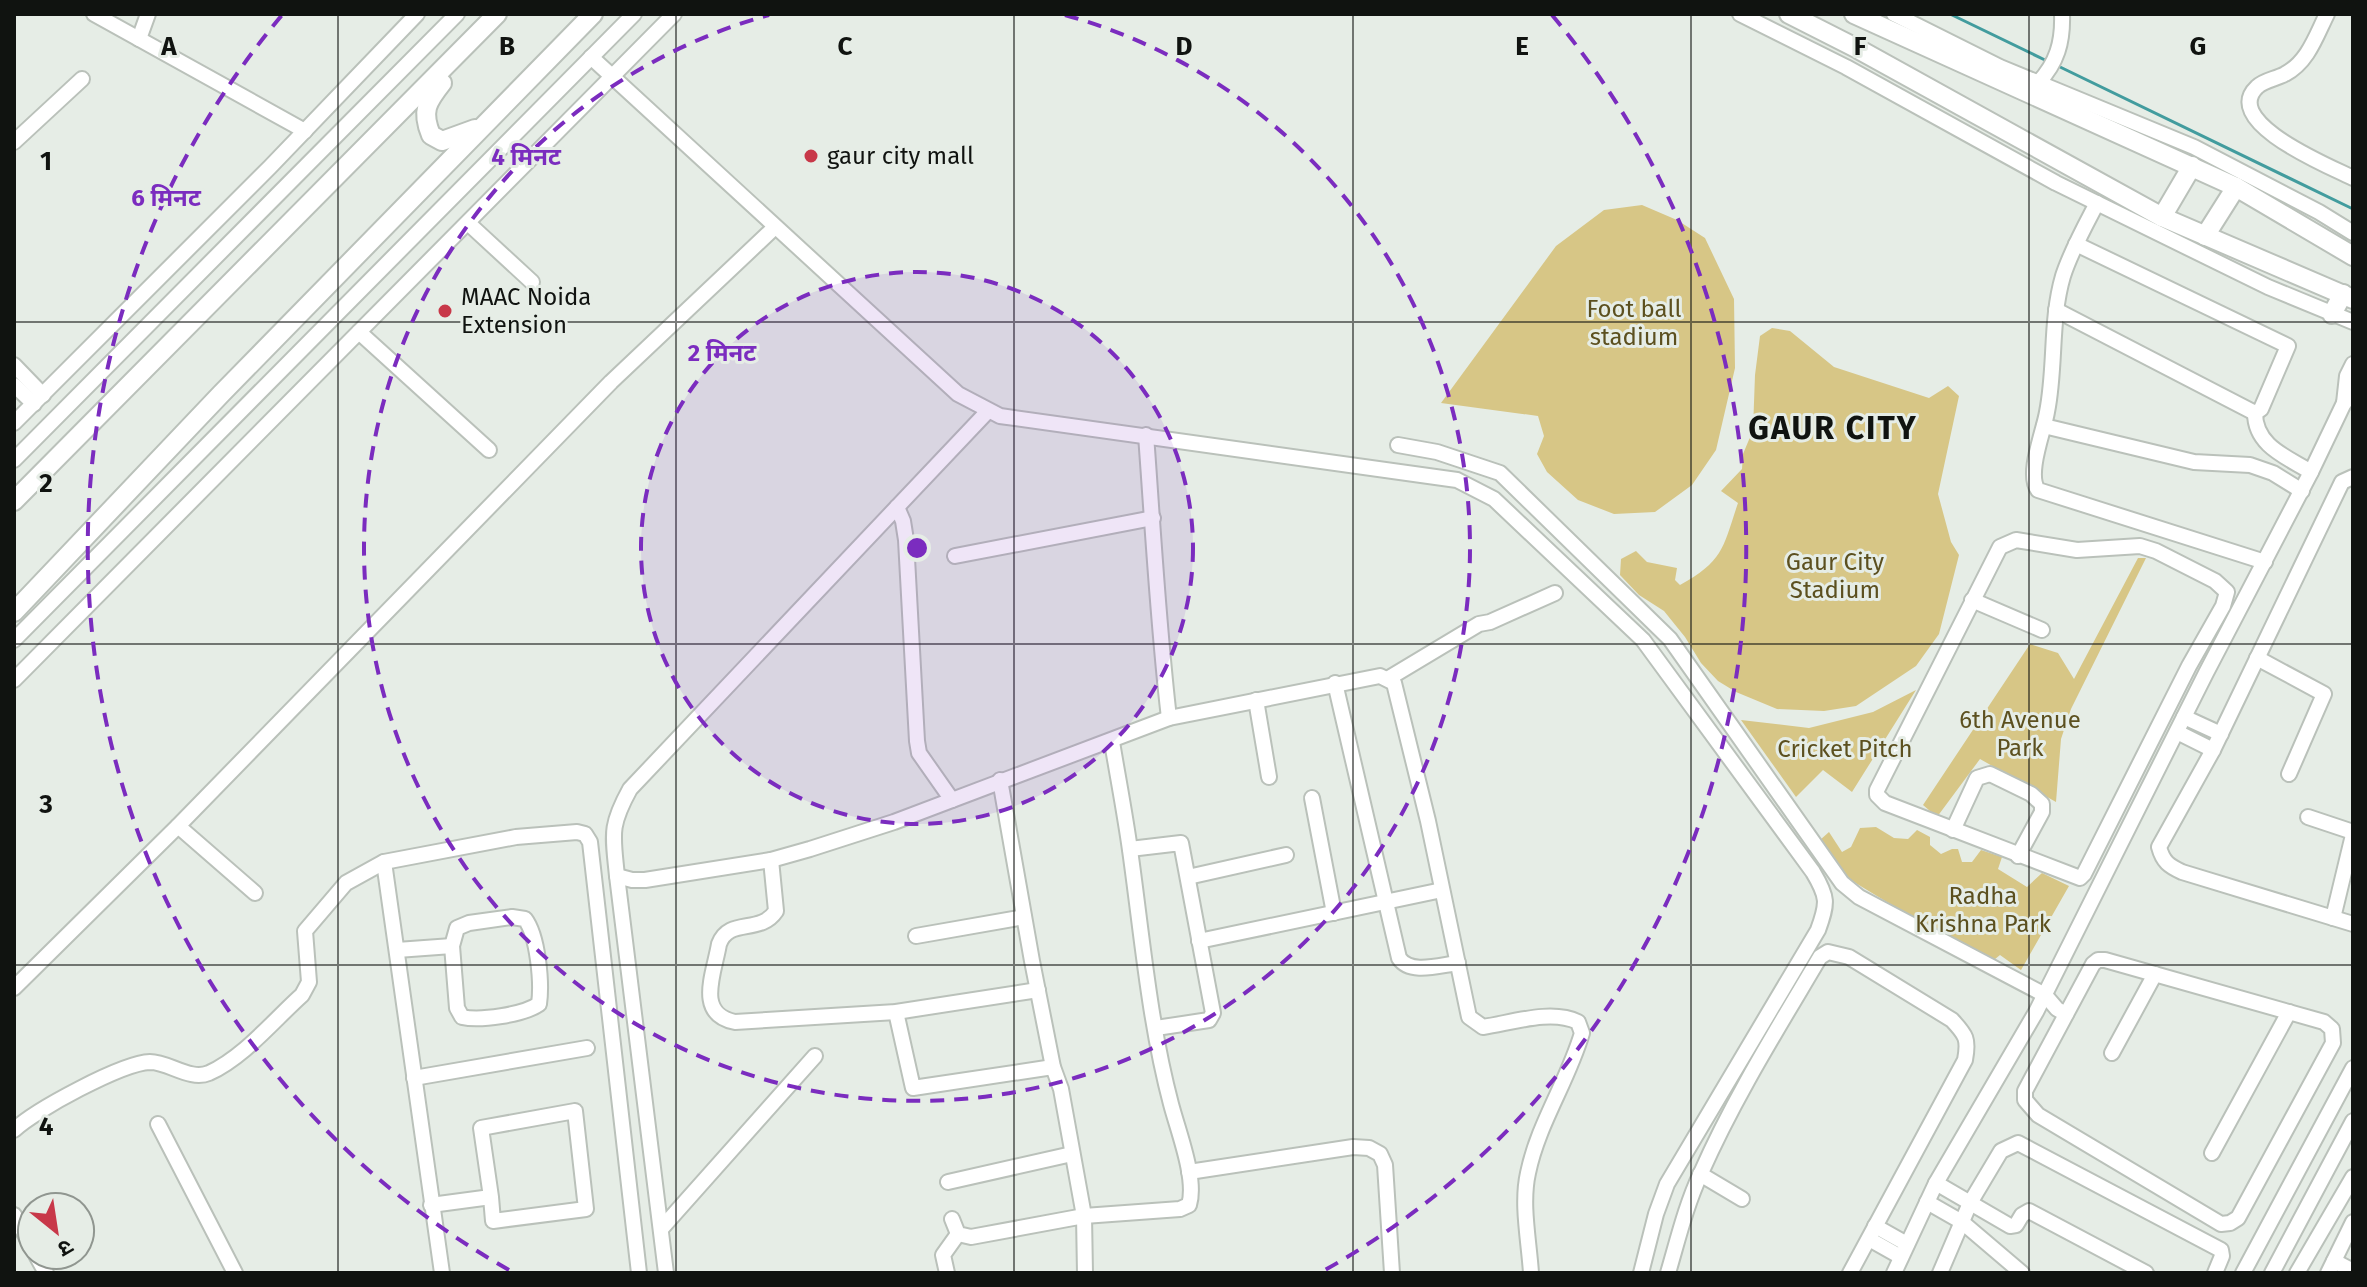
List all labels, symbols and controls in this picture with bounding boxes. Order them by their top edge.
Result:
text: A [160,31,177,62]
text: B [499,31,515,62]
text: C [838,31,853,62]
text: D [1176,31,1193,62]
text: E [1515,31,1529,62]
text: F [1854,31,1867,62]
text: G [2190,31,2206,62]
place label: gaur city mall [827,142,974,170]
text: 4 मिनट [491,143,562,171]
text: 1 [40,146,52,177]
marker: gaur city mall [802,147,820,165]
text: 6 मिनट [131,184,202,212]
place label: MAAC Noida Extension [461,283,591,339]
park label: Foot ball stadium [1587,295,1681,351]
marker: MAAC Noida Extension [436,302,454,320]
text: 2 मिनट [688,339,757,367]
district label: GAUR CITY [1748,409,1918,447]
text: 2 [39,468,53,499]
centre of rings [903,534,931,562]
park label: Gaur City Stadium [1786,548,1884,604]
park label: 6th Avenue Park [1959,706,2081,762]
park label: Cricket Pitch [1777,735,1913,763]
text: 3 [38,789,53,820]
park label: Radha Krishna Park [1915,882,2052,938]
text: 4 [39,1111,54,1142]
north arrow [16,1191,96,1271]
text: उ [52,1233,78,1263]

